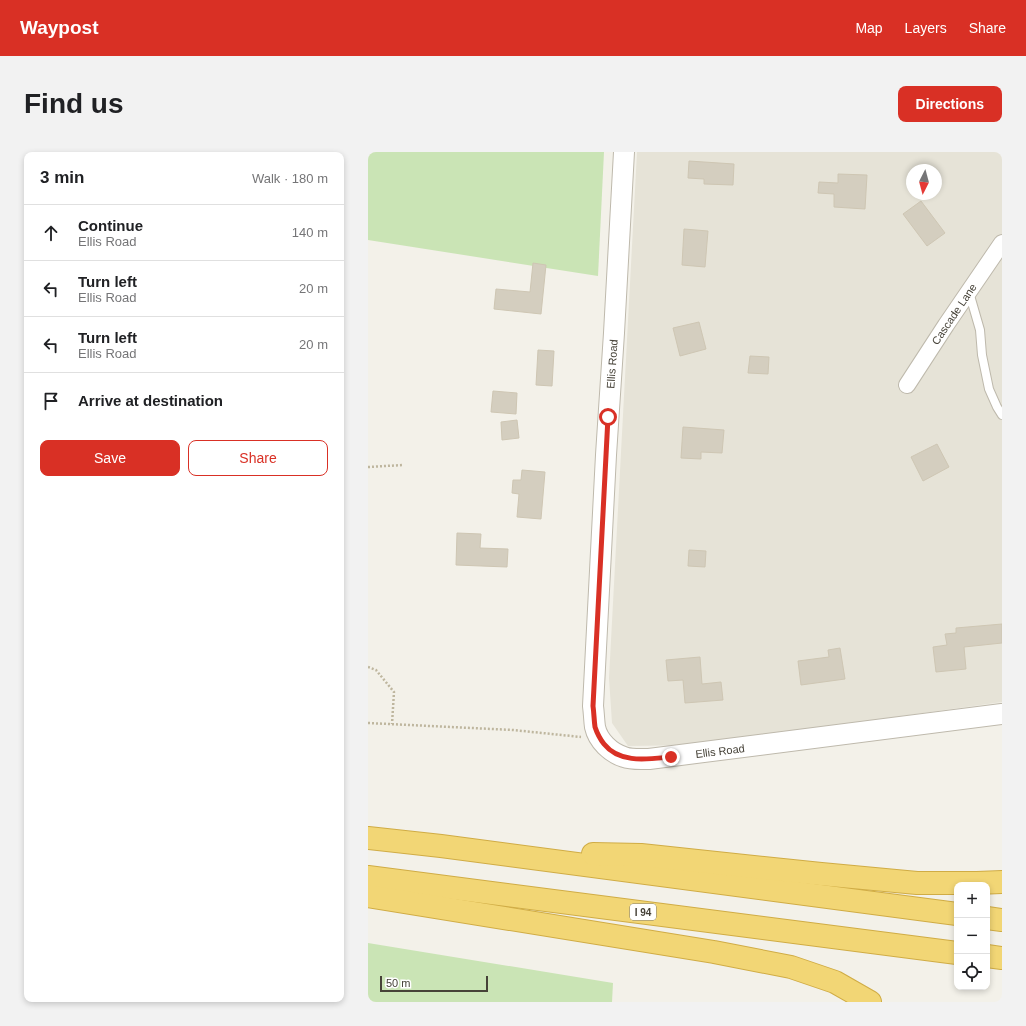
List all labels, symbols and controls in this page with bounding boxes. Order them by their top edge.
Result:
text: Waypost [20,17,98,38]
text: Map [855,20,883,36]
text: Layers [905,20,947,36]
text: Share [969,20,1006,36]
button: Directions [898,86,1002,122]
text: Find us [24,88,124,119]
north arrow [906,164,942,200]
text: 3 min [40,168,84,187]
text: Walk · 180 m [252,171,328,186]
text: Continue [78,217,143,234]
icon: ahead [40,222,62,244]
text: 140 m [292,225,328,240]
text: Ellis Road [78,234,137,249]
text: Turn left [78,273,137,290]
icon: left [40,278,62,300]
text: 20 m [299,281,328,296]
street label: Cascade Lane [929,281,979,347]
text: Ellis Road [78,290,137,305]
text: Turn left [78,329,137,346]
icon: left [40,334,62,356]
text: 20 m [299,337,328,352]
street label: Ellis Road [604,339,620,389]
text: Ellis Road [78,346,137,361]
icon: arrive [40,390,62,412]
text: Arrive at destination [78,392,223,409]
route start [599,408,617,426]
button: Save [40,440,180,476]
button: Share [188,440,328,476]
street label: Ellis Road [695,742,745,760]
route end [662,748,680,766]
map controls [954,882,990,990]
button: + [954,882,990,918]
road number: I 94 [630,904,656,920]
button: − [954,918,990,954]
button: locate [954,954,990,990]
scale bar [380,974,488,993]
text: 50 m [386,977,410,989]

